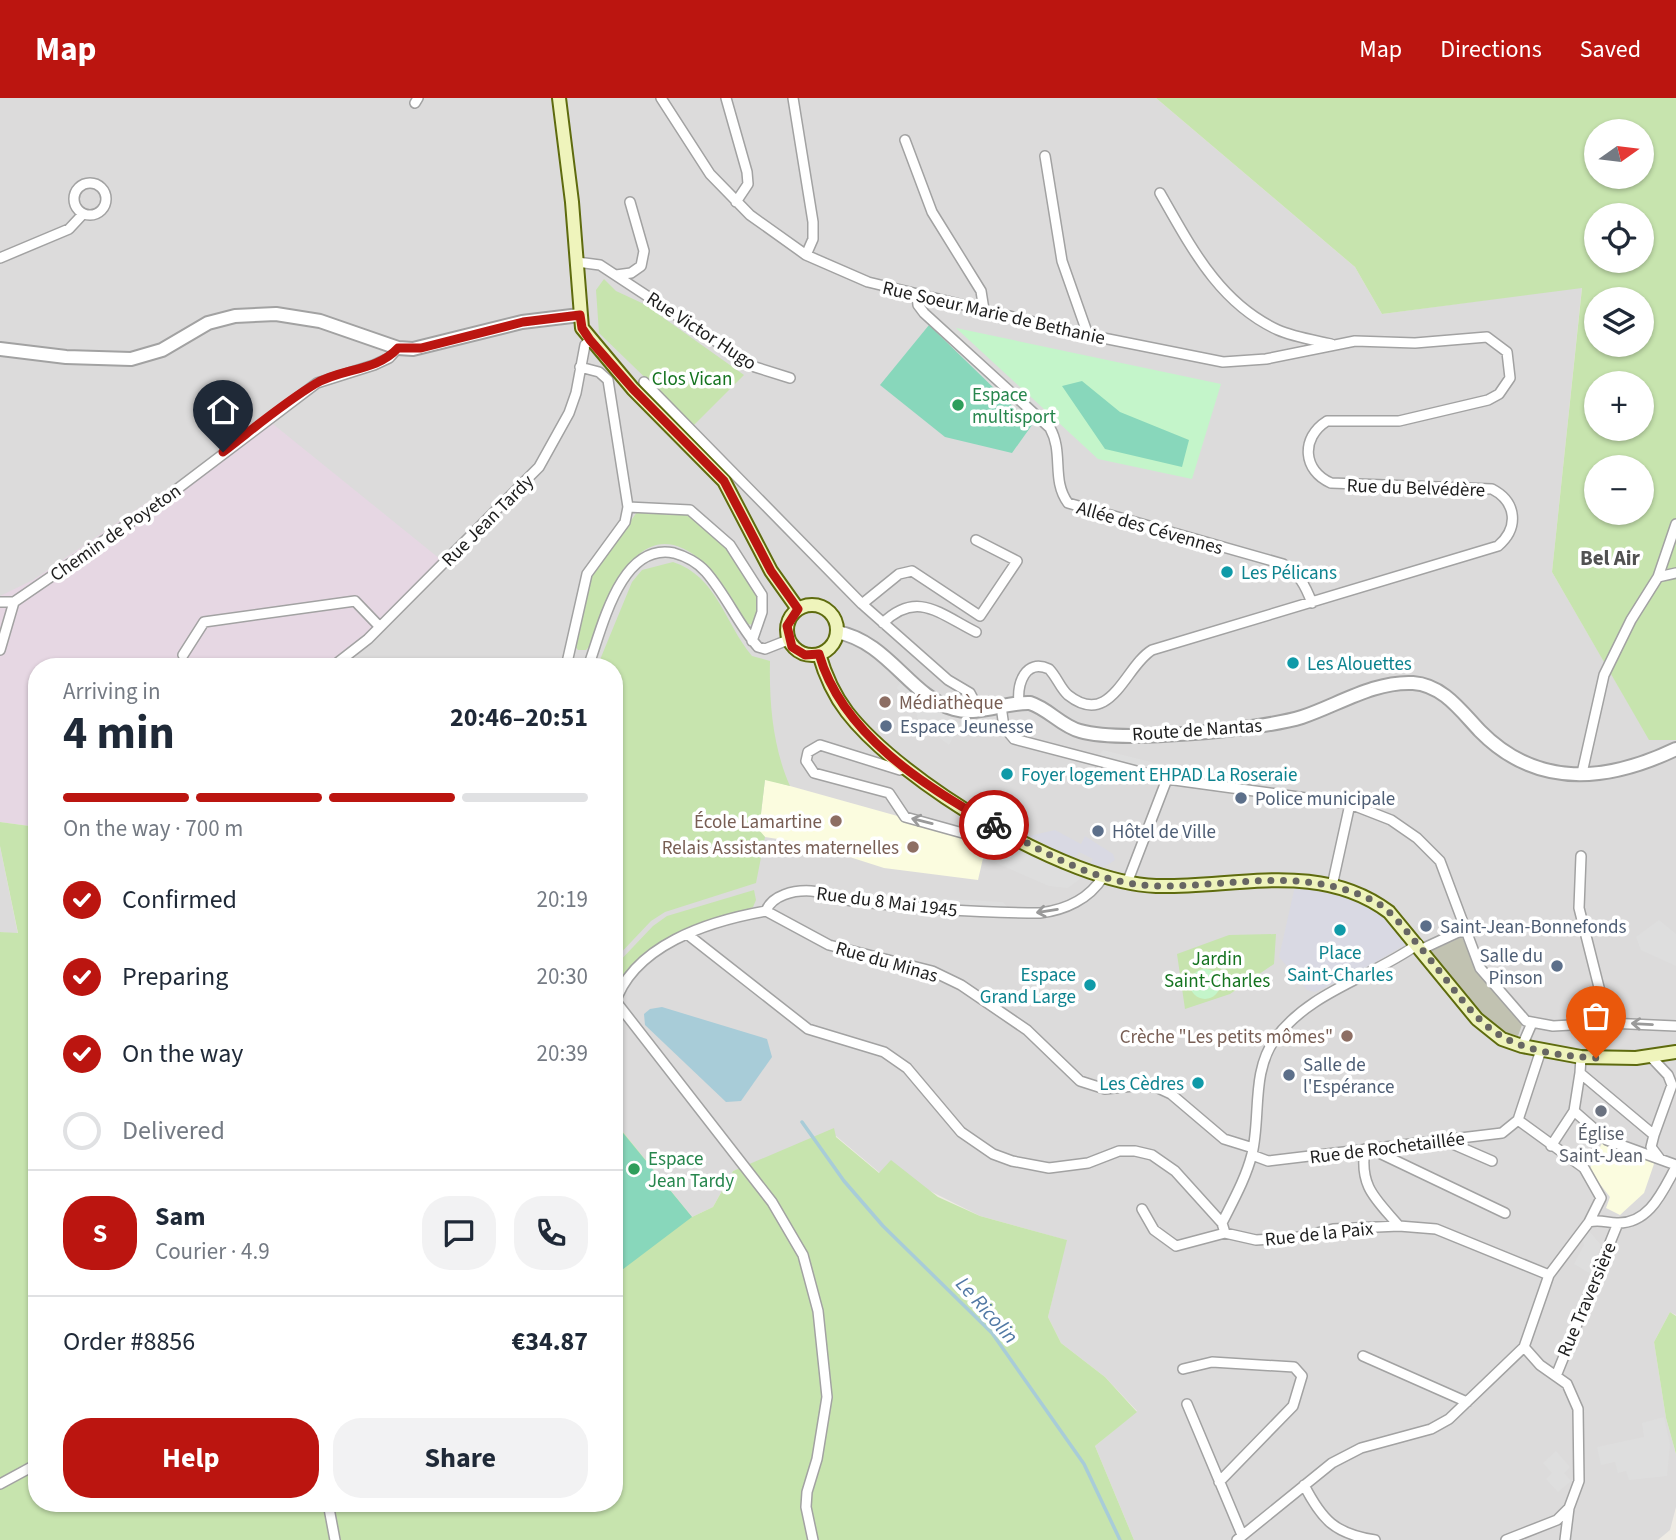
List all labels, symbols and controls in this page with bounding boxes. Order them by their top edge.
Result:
text: Map [35,26,96,73]
text: Map [1359,32,1402,67]
text: Directions [1440,32,1542,67]
text: Saved [1580,32,1641,67]
north arrow [1584,119,1654,189]
map controls [1584,119,1654,525]
button: locate [1584,203,1654,273]
street label: Rue Soeur Marie de Bethanie [880,275,1108,352]
street label: Rue Victor Hugo [641,285,762,377]
button: layers [1584,287,1654,357]
park label: Clos Vican [652,366,732,393]
button: + [1584,371,1654,441]
pin [193,380,253,452]
place label: Espace multisport [972,382,1056,431]
icon: home [204,391,242,429]
marker: Espace multisport [950,397,966,413]
button: − [1584,455,1654,525]
street label: Rue Jean Tardy [436,469,540,573]
street label: Rue du Belvédère [1346,473,1486,504]
street label: Chemin de Poyeton [45,478,187,589]
street label: Allée des Cévennes [1073,495,1226,562]
district label: Bel Air [1580,543,1641,573]
place label: Les Pélicans [1241,560,1337,587]
marker: Les Pélicans [1219,564,1235,580]
place label: Les Alouettes [1307,651,1412,678]
marker: Les Alouettes [1285,655,1301,671]
text: Arriving in [63,675,161,708]
place label: Médiathèque [899,690,1003,717]
marker: Médiathèque [877,694,893,710]
text: 20:46–20:51 [450,699,588,736]
text: 4 min [63,701,175,766]
street label: Route de Nantas [1131,712,1263,749]
place label: Espace Jeunesse [900,714,1033,741]
marker: Espace Jeunesse [878,718,894,734]
place label: Foyer logement EHPAD La Roseraie [1021,762,1297,789]
marker: Foyer logement EHPAD La Roseraie [999,766,1015,782]
place label: Police municipale [1255,786,1395,813]
courier [959,790,1029,860]
marker: Police municipale [1233,790,1249,806]
icon: bike [975,806,1013,844]
place label: École Lamartine [694,809,822,836]
text: On the way · 700 m [63,812,243,845]
marker: École Lamartine [828,813,844,829]
one-way arrow [911,814,934,827]
place label: Hôtel de Ville [1112,819,1216,846]
marker: Hôtel de Ville [1090,823,1106,839]
place label: Relais Assistantes maternelles [662,835,899,862]
marker: Relais Assistantes maternelles [905,839,921,855]
street label: Rue du 8 Mai 1945 [815,880,959,925]
icon: check [63,881,101,919]
text: Confirmed [122,881,237,918]
text: 20:19 [537,883,588,916]
one-way arrow [1036,905,1059,918]
place label: Saint-Jean-Bonnefonds [1440,914,1627,941]
marker: Saint-Jean-Bonnefonds [1418,918,1434,934]
marker: Place Saint-Charles [1332,922,1348,938]
street label: Rue du Minas [832,935,941,990]
place label: Place Saint-Charles [1287,940,1393,989]
place label: Salle du Pinson [1479,943,1543,992]
park label: Jardin Saint-Charles [1164,946,1270,995]
icon: check [63,958,101,996]
text: Preparing [122,958,228,995]
marker: Salle du Pinson [1549,958,1565,974]
text: 20:30 [537,960,588,993]
place label: Espace Grand Large [980,962,1076,1011]
marker: Espace Grand Large [1082,977,1098,993]
pin [1566,986,1626,1058]
icon: bag [1577,997,1615,1035]
one-way arrow [1631,1018,1654,1031]
place label: Crèche "Les petits mômes" [1120,1024,1333,1051]
marker: Crèche "Les petits mômes" [1339,1028,1355,1044]
icon: check [63,1035,101,1073]
text: On the way [122,1035,243,1072]
text: 20:39 [537,1037,588,1070]
place label: Salle de l'Espérance [1303,1052,1394,1101]
marker: Salle de l'Espérance [1281,1067,1297,1083]
place label: Les Cèdres [1099,1071,1184,1098]
marker: Les Cèdres [1190,1075,1206,1091]
marker: Église Saint-Jean [1593,1103,1609,1119]
text: Delivered [122,1112,225,1149]
place label: Église Saint-Jean [1559,1121,1643,1170]
street label: Rue de Rochetaillée [1308,1126,1466,1171]
place label: Espace Jean Tardy [648,1146,734,1195]
marker: Espace Jean Tardy [626,1161,642,1177]
button: chat [422,1196,496,1270]
button: phone [514,1196,588,1270]
text: Sam [155,1198,205,1235]
text: S [93,1215,107,1252]
street label: Rue de la Paix [1264,1215,1375,1254]
text: Courier · 4.9 [155,1235,270,1268]
street label: Rue Traversière [1551,1238,1624,1361]
water label: Le Ricolin [949,1270,1025,1350]
text: Order #8856 [63,1323,195,1360]
text: €34.87 [512,1323,588,1360]
button: Help [63,1418,319,1498]
button: Share [333,1418,588,1498]

